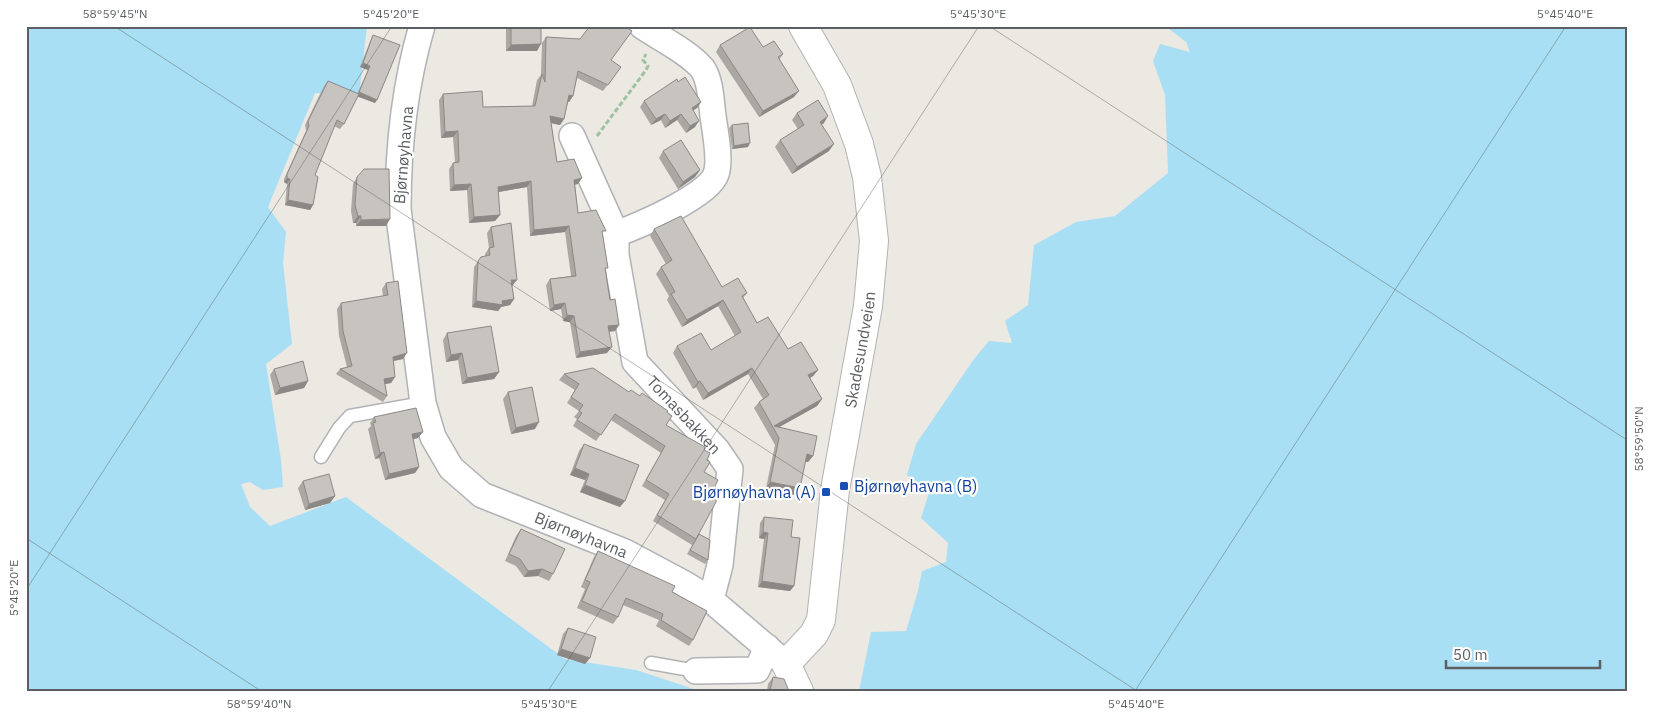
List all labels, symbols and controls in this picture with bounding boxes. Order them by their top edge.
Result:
text: 58°59'45"N [82,6,148,21]
text: 5°45'20"E [363,6,419,21]
text: 5°45'30"E [950,6,1006,21]
text: 5°45'40"E [1537,6,1593,21]
street label: Bjørnøyhavna [389,105,417,205]
street label: Skadesundveien [840,290,879,409]
street label: Tomasbakken [643,371,725,458]
text: 58°59'50"N [1631,406,1646,472]
place label: Bjørnøyhavna (B) [854,476,977,496]
marker: Bjørnøyhavna (B) [838,480,850,492]
place label: Bjørnøyhavna (A) [693,482,816,502]
marker: Bjørnøyhavna (A) [820,486,832,498]
street label: Bjørnøyhavna [532,507,631,562]
text: 5°45'20"E [6,560,21,616]
scale bar [1446,637,1599,669]
text: 50 m [1453,645,1488,664]
text: 58°59'40"N [226,696,292,711]
text: 5°45'30"E [521,696,577,711]
text: 5°45'40"E [1108,696,1164,711]

